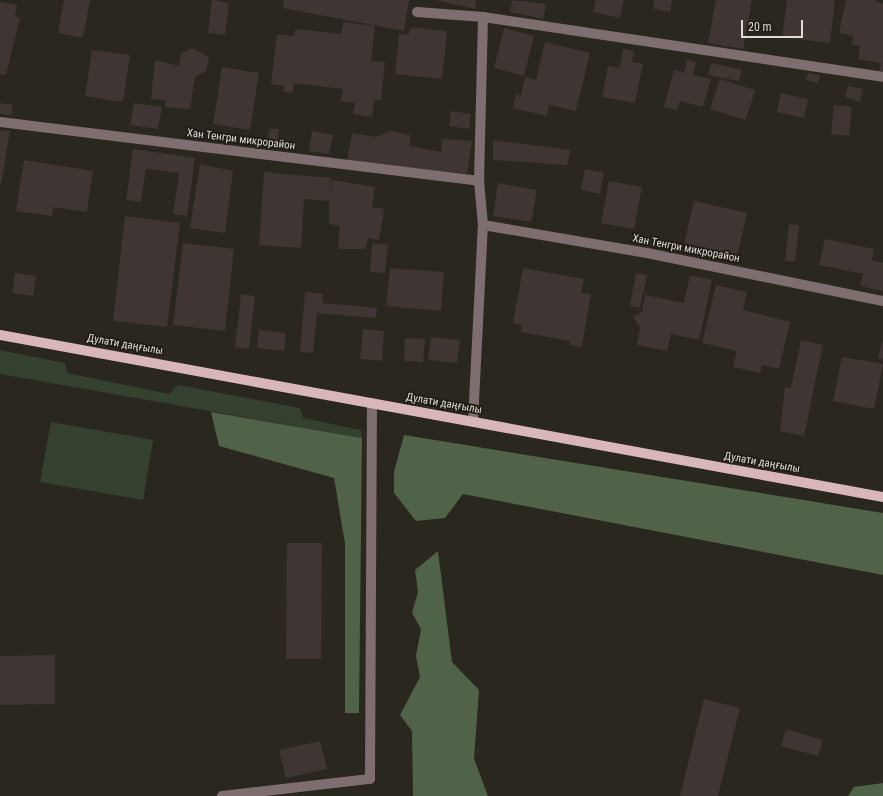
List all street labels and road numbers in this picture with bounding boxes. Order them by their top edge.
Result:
street label: Хан Тенгри микрорайон [186,127,296,153]
street label: Хан Тенгри микрорайон [631,232,741,266]
street label: Дулати даңғылы [86,332,164,358]
street label: Дулати даңғылы [405,391,483,417]
street label: Дулати даңғылы [723,450,801,476]

